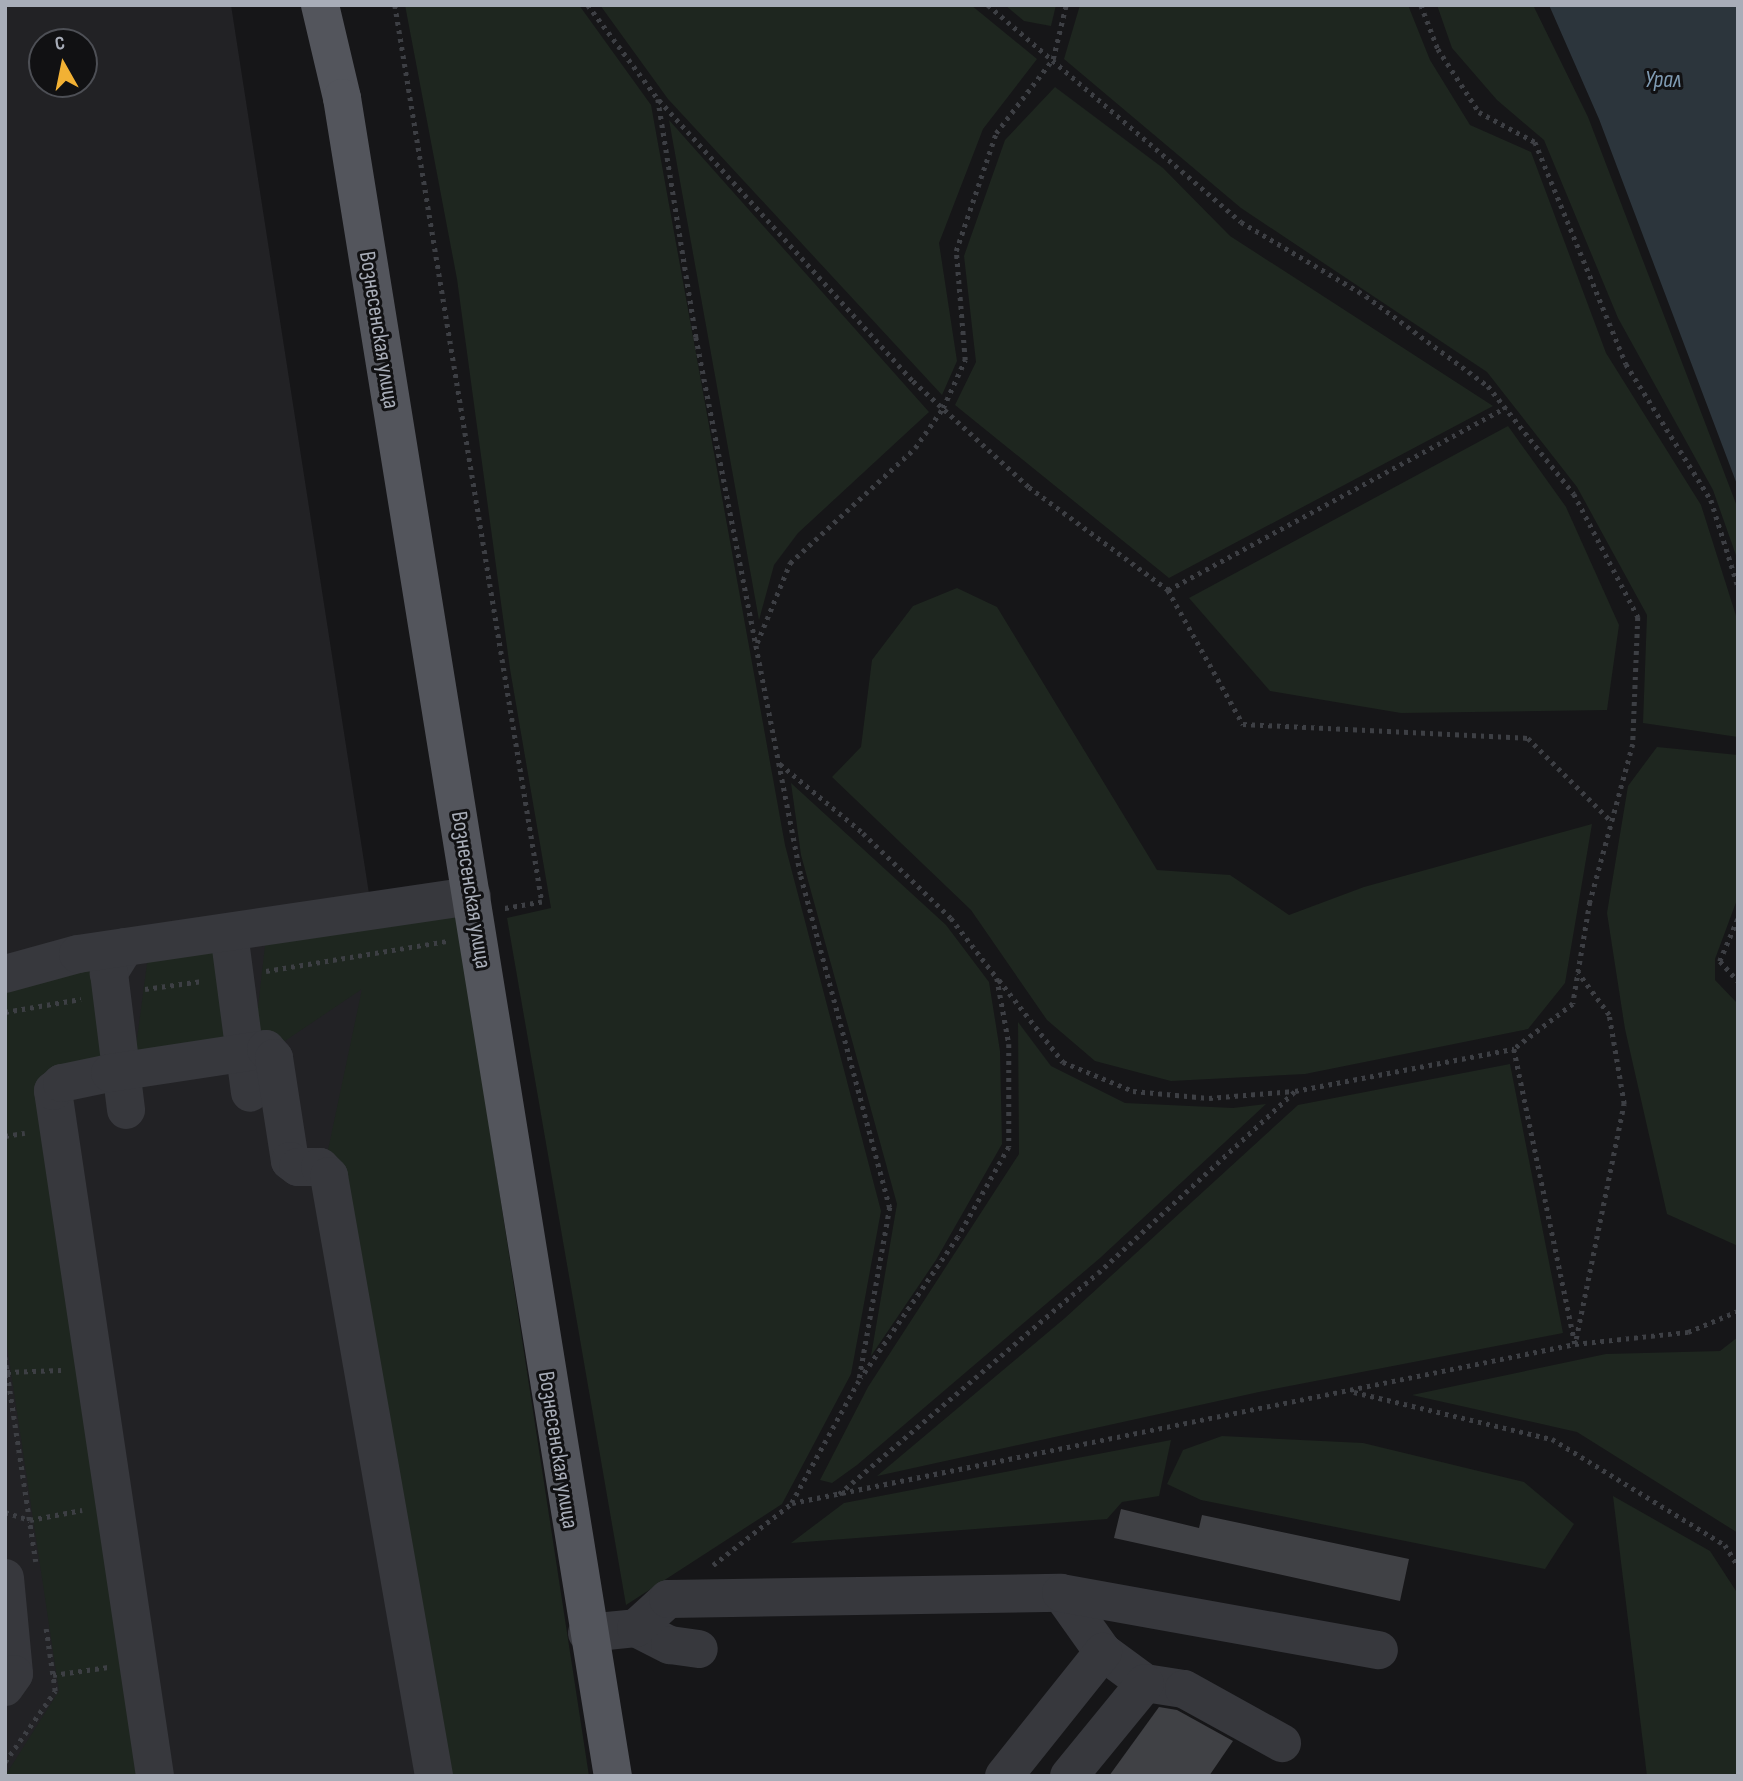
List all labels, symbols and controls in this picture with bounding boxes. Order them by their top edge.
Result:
north arrow [28,28,98,98]
text: С [53,32,67,56]
water label: Урал [1645,66,1681,94]
street label: Вознесенская улица [353,249,405,411]
street label: Вознесенская улица [445,809,497,971]
street label: Вознесенская улица [532,1369,584,1531]

